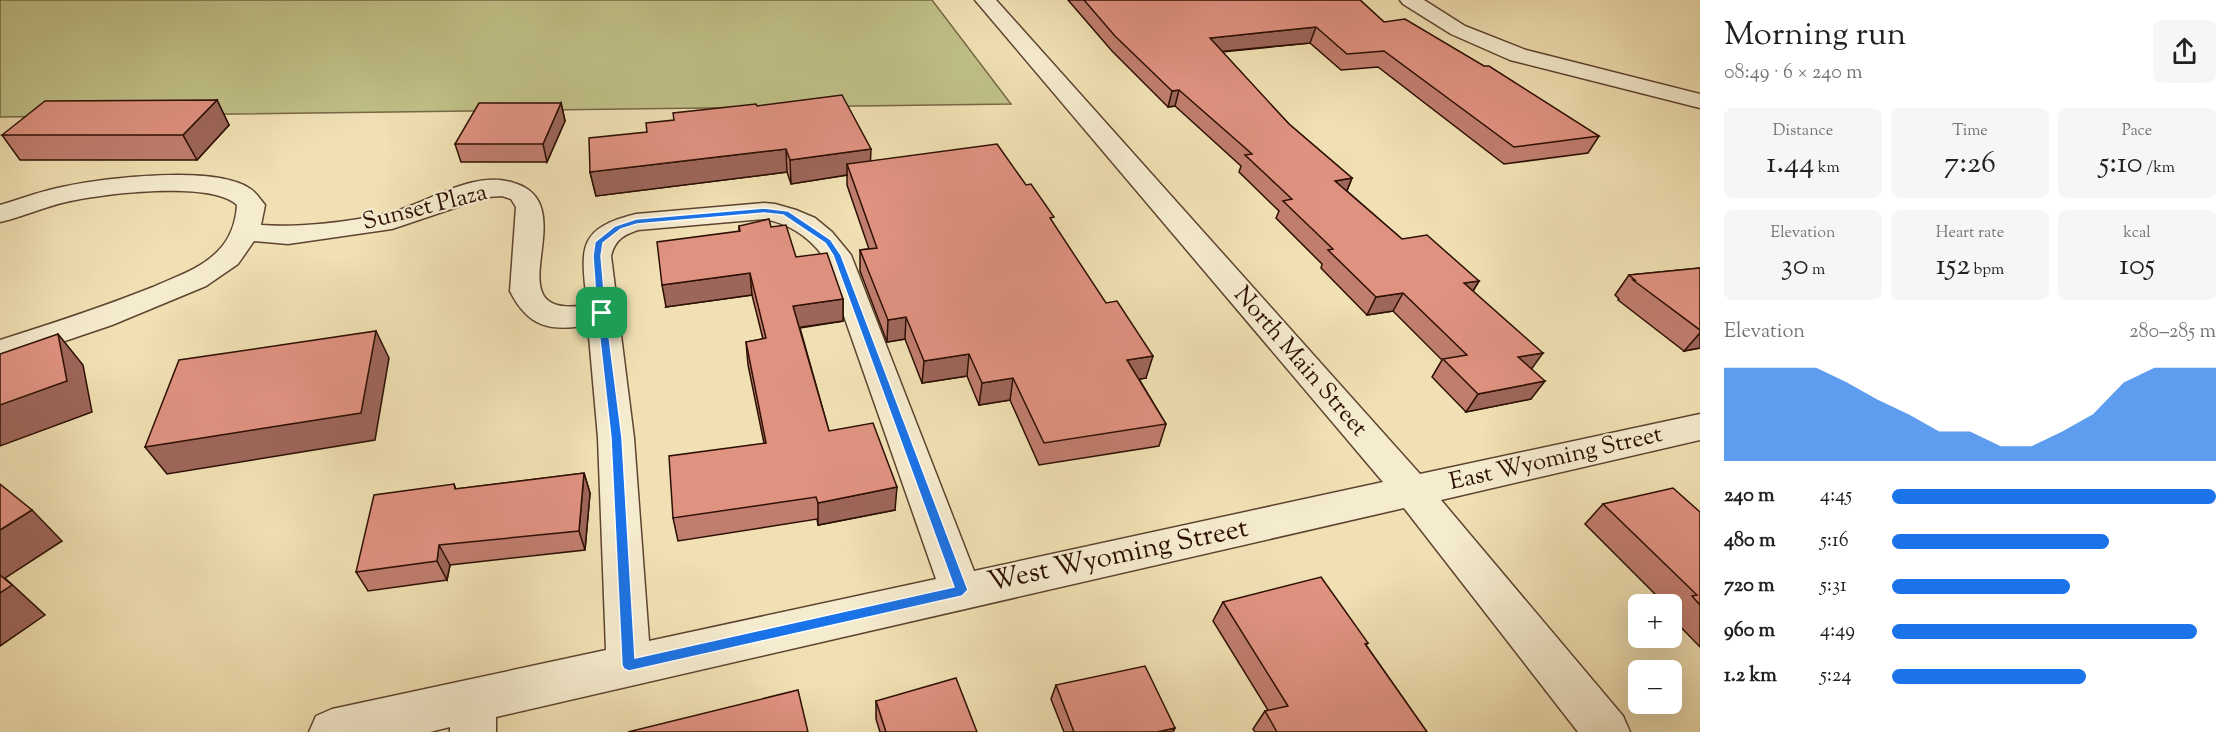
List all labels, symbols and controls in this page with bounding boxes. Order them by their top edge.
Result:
text: Morning run [1724,12,1906,60]
button: share [2153,20,2216,83]
text: 08:49 · 6 × 240 m [1724,59,1863,88]
text: Distance [1773,120,1833,143]
text: Time [1952,120,1988,143]
text: Pace [2122,120,2152,143]
text: 1.44 [1766,143,1814,186]
text: 7:26 [1944,143,1996,186]
text: 5:10 [2099,143,2143,186]
text: km [1814,157,1840,180]
text: /km [2143,157,2175,180]
street label: Sunset Plaza [359,176,491,240]
text: Elevation [1771,222,1835,245]
text: Heart rate [1936,222,2004,245]
text: kcal [2123,222,2151,245]
text: 30 [1781,245,1809,288]
text: 152 [1936,245,1970,288]
text: 105 [2119,245,2155,288]
text: m [1809,259,1825,282]
text: bpm [1970,259,2004,282]
street label: North Main Street [1225,279,1375,445]
pin [576,287,627,338]
icon: arrive [585,296,618,329]
text: Elevation [1724,318,1805,347]
text: 280–285 m [2129,318,2216,347]
street label: East Wyoming Street [1446,418,1666,500]
text: 240 m [1724,482,1775,511]
text: 4:45 [1820,482,1852,511]
street label: West Wyoming Street [984,509,1252,603]
text: 480 m [1724,527,1775,556]
text: 5:16 [1820,527,1849,556]
text: 720 m [1724,572,1775,601]
text: 5:31 [1820,572,1847,601]
map controls [1628,594,1682,714]
button: + [1628,594,1682,648]
text: 960 m [1724,617,1775,646]
text: 4:49 [1820,617,1855,646]
button: − [1628,660,1682,714]
text: 1.2 km [1724,662,1777,691]
text: 5:24 [1820,662,1851,691]

